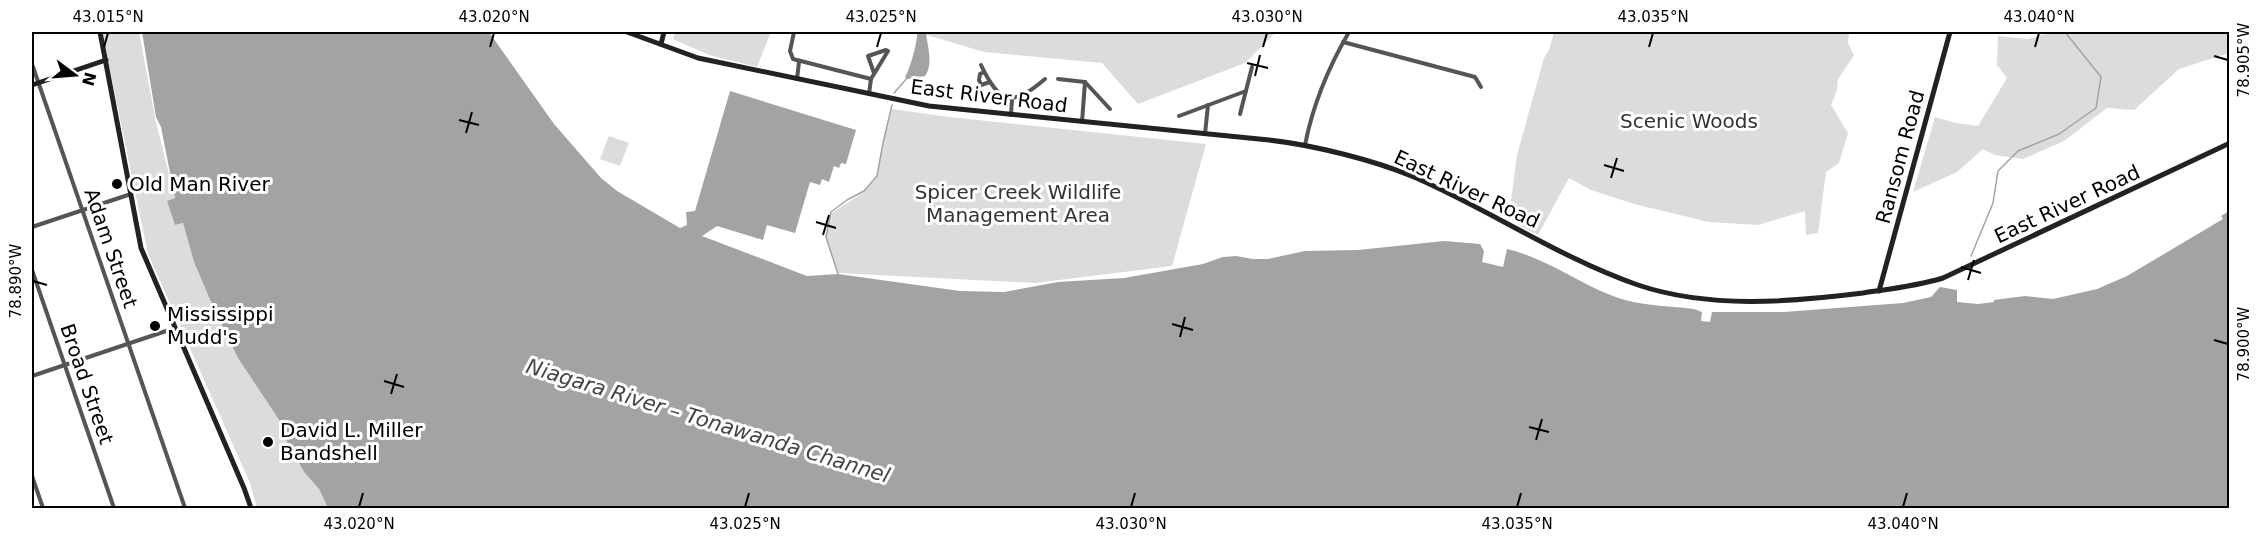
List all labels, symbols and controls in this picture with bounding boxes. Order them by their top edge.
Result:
text: 43.015°N [72,8,144,26]
text: 43.020°N [458,8,530,26]
text: 43.025°N [845,8,917,26]
text: 43.030°N [1231,8,1303,26]
text: 43.035°N [1617,8,1689,26]
text: 43.040°N [2003,8,2075,26]
text: 78.905°W [2235,22,2253,97]
north arrow [45,45,105,105]
text: N [78,70,100,88]
street label: East River Road [909,74,1069,118]
street label: Ransom Road [1871,88,1929,226]
park label: Scenic Woods [1620,109,1758,133]
street label: East River Road [1390,145,1544,233]
street label: East River Road [1990,160,2144,248]
place label: Old Man River [129,172,270,196]
marker: Old Man River [110,177,124,191]
park label: Spicer Creek Wildlife Management Area [915,180,1121,227]
street label: Adam Street [79,185,143,311]
text: 78.890°W [7,243,25,318]
place label: Mississippi Mudd's [167,302,274,349]
text: 78.900°W [2235,306,2253,381]
marker: Mississippi Mudd's [148,319,162,333]
street label: Broad Street [55,321,119,448]
water label: Niagara River – Tonawanda Channel [523,354,893,488]
place label: David L. Miller Bandshell [280,418,423,465]
marker: David L. Miller Bandshell [261,435,275,449]
text: 43.020°N [323,515,395,533]
text: 43.025°N [709,515,781,533]
text: 43.030°N [1095,515,1167,533]
text: 43.035°N [1481,515,1553,533]
text: 43.040°N [1867,515,1939,533]

